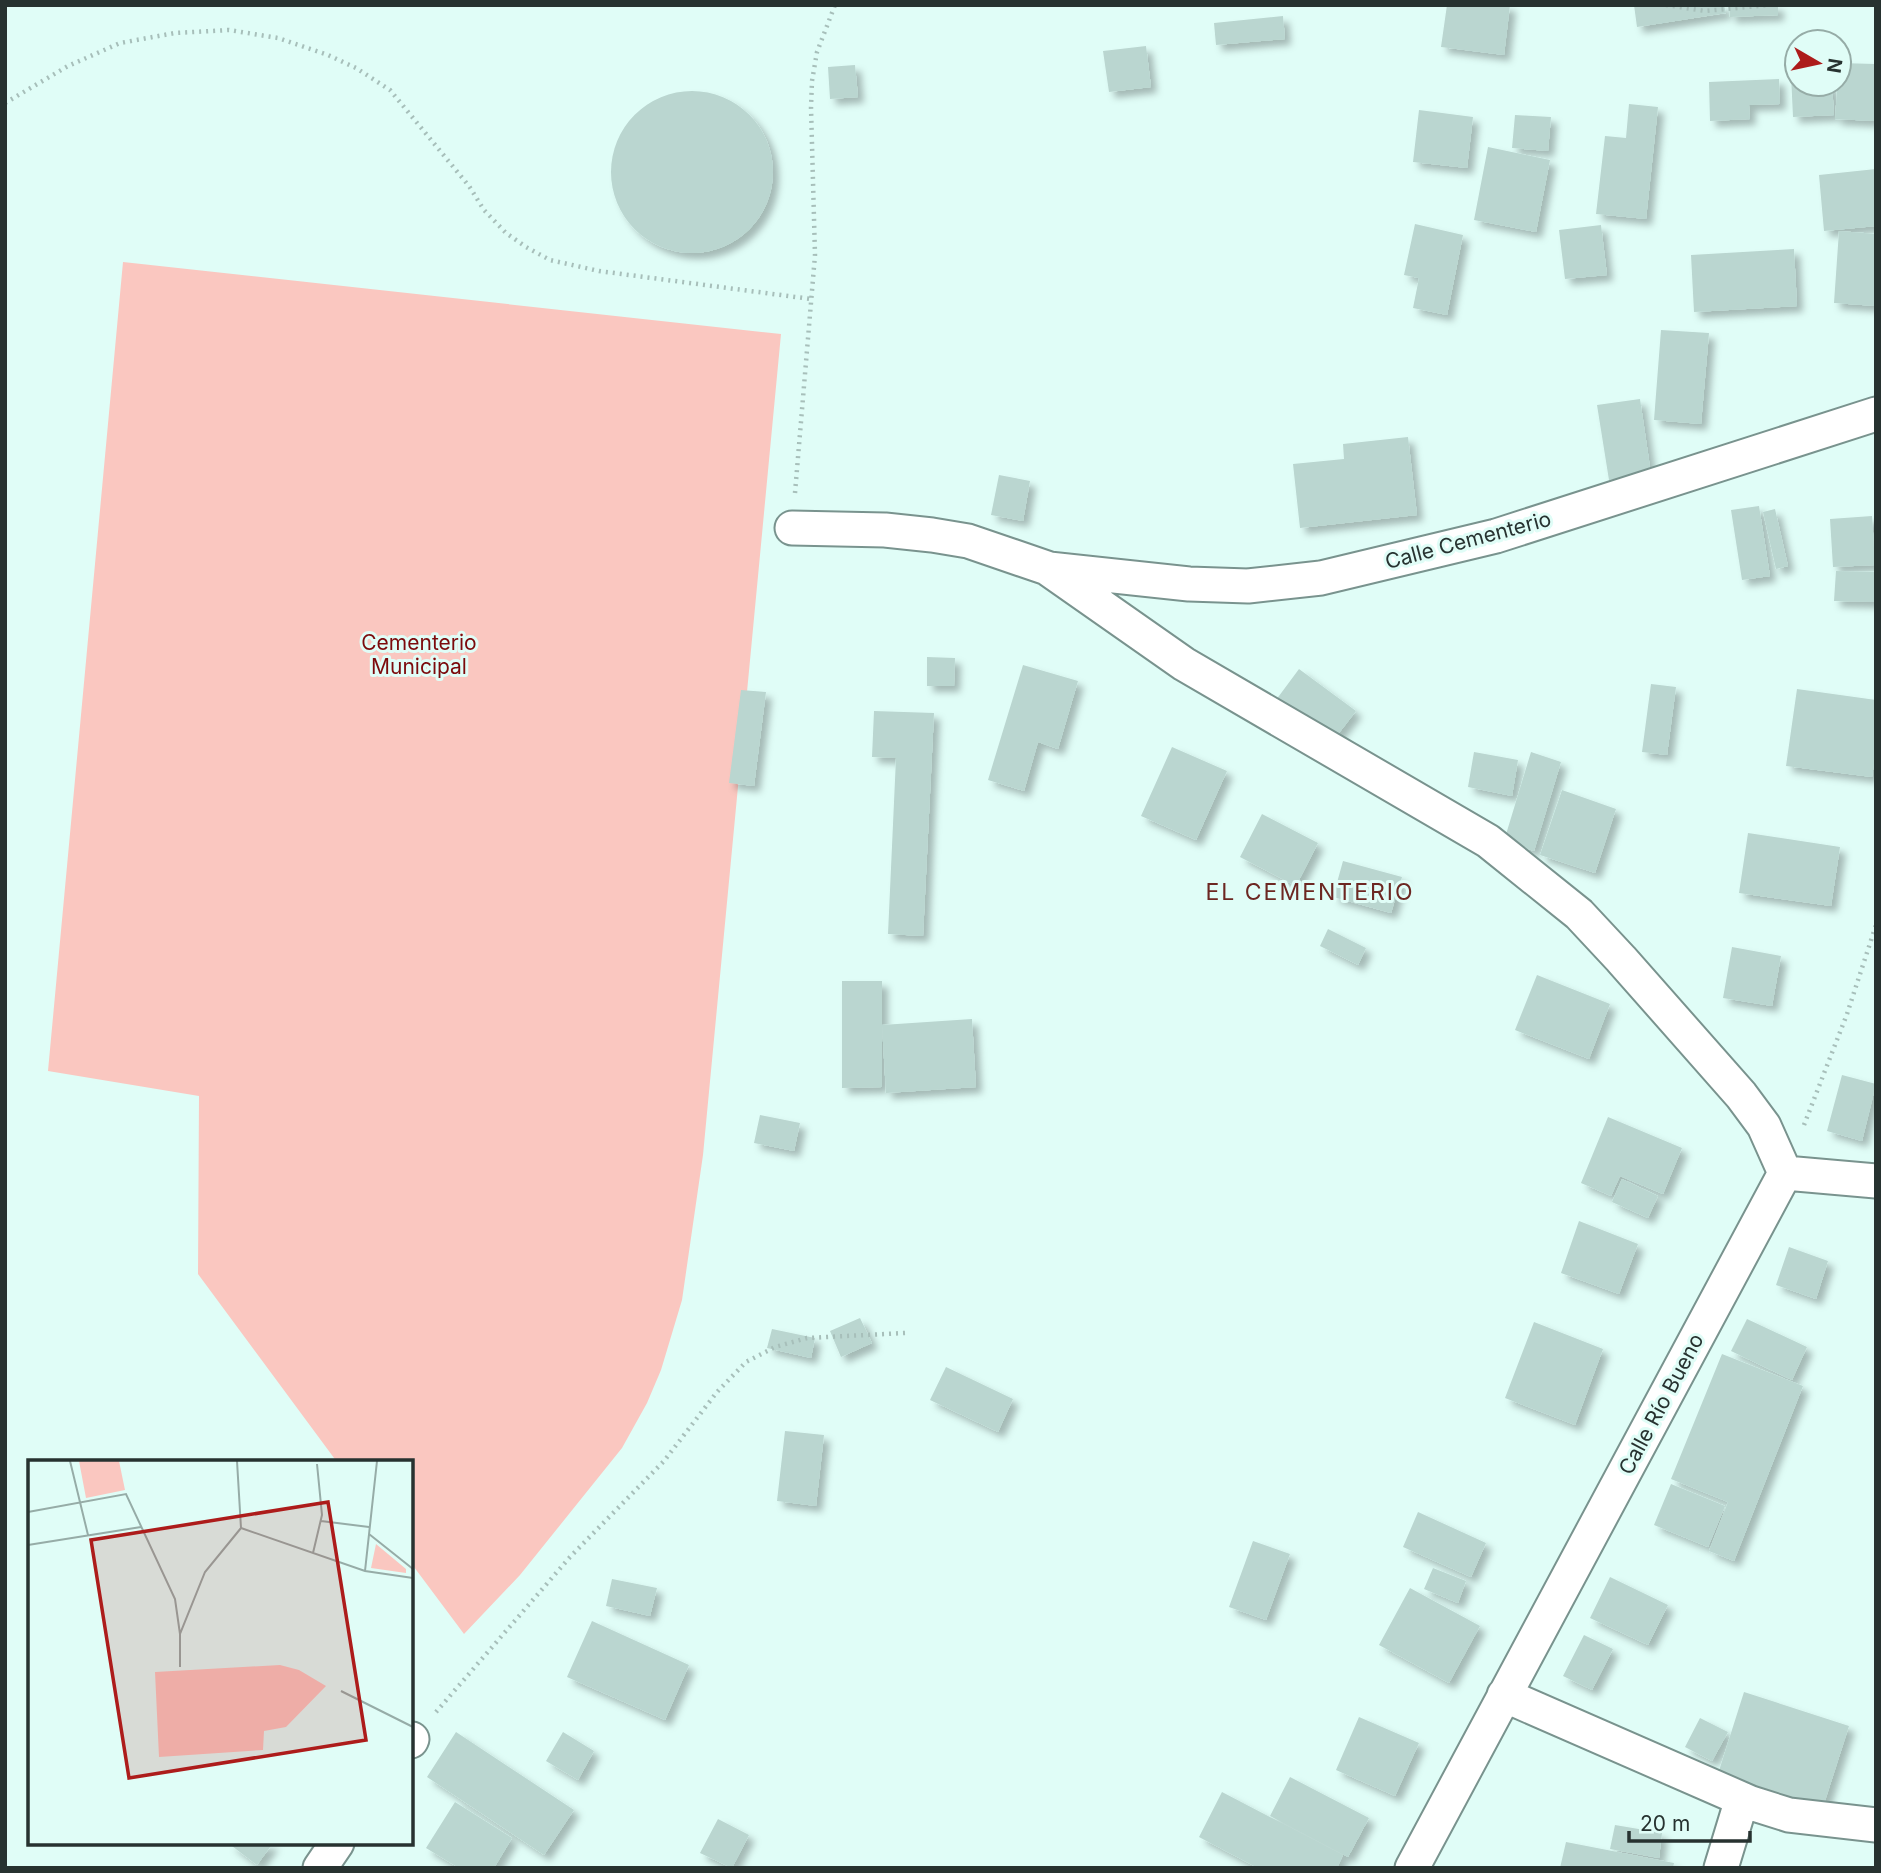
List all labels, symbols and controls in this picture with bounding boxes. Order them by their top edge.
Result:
north arrow [1783,28,1853,98]
text: N [1822,57,1847,75]
street label: Calle Cementerio [1382,506,1554,574]
park label: Cementerio Municipal [361,630,477,679]
district label: EL CEMENTERIO [1205,878,1415,906]
street label: Calle Río Bueno [1613,1329,1709,1479]
inset map [28,1460,413,1845]
scale bar [1629,1800,1750,1844]
text: 20 m [1640,1811,1690,1836]

